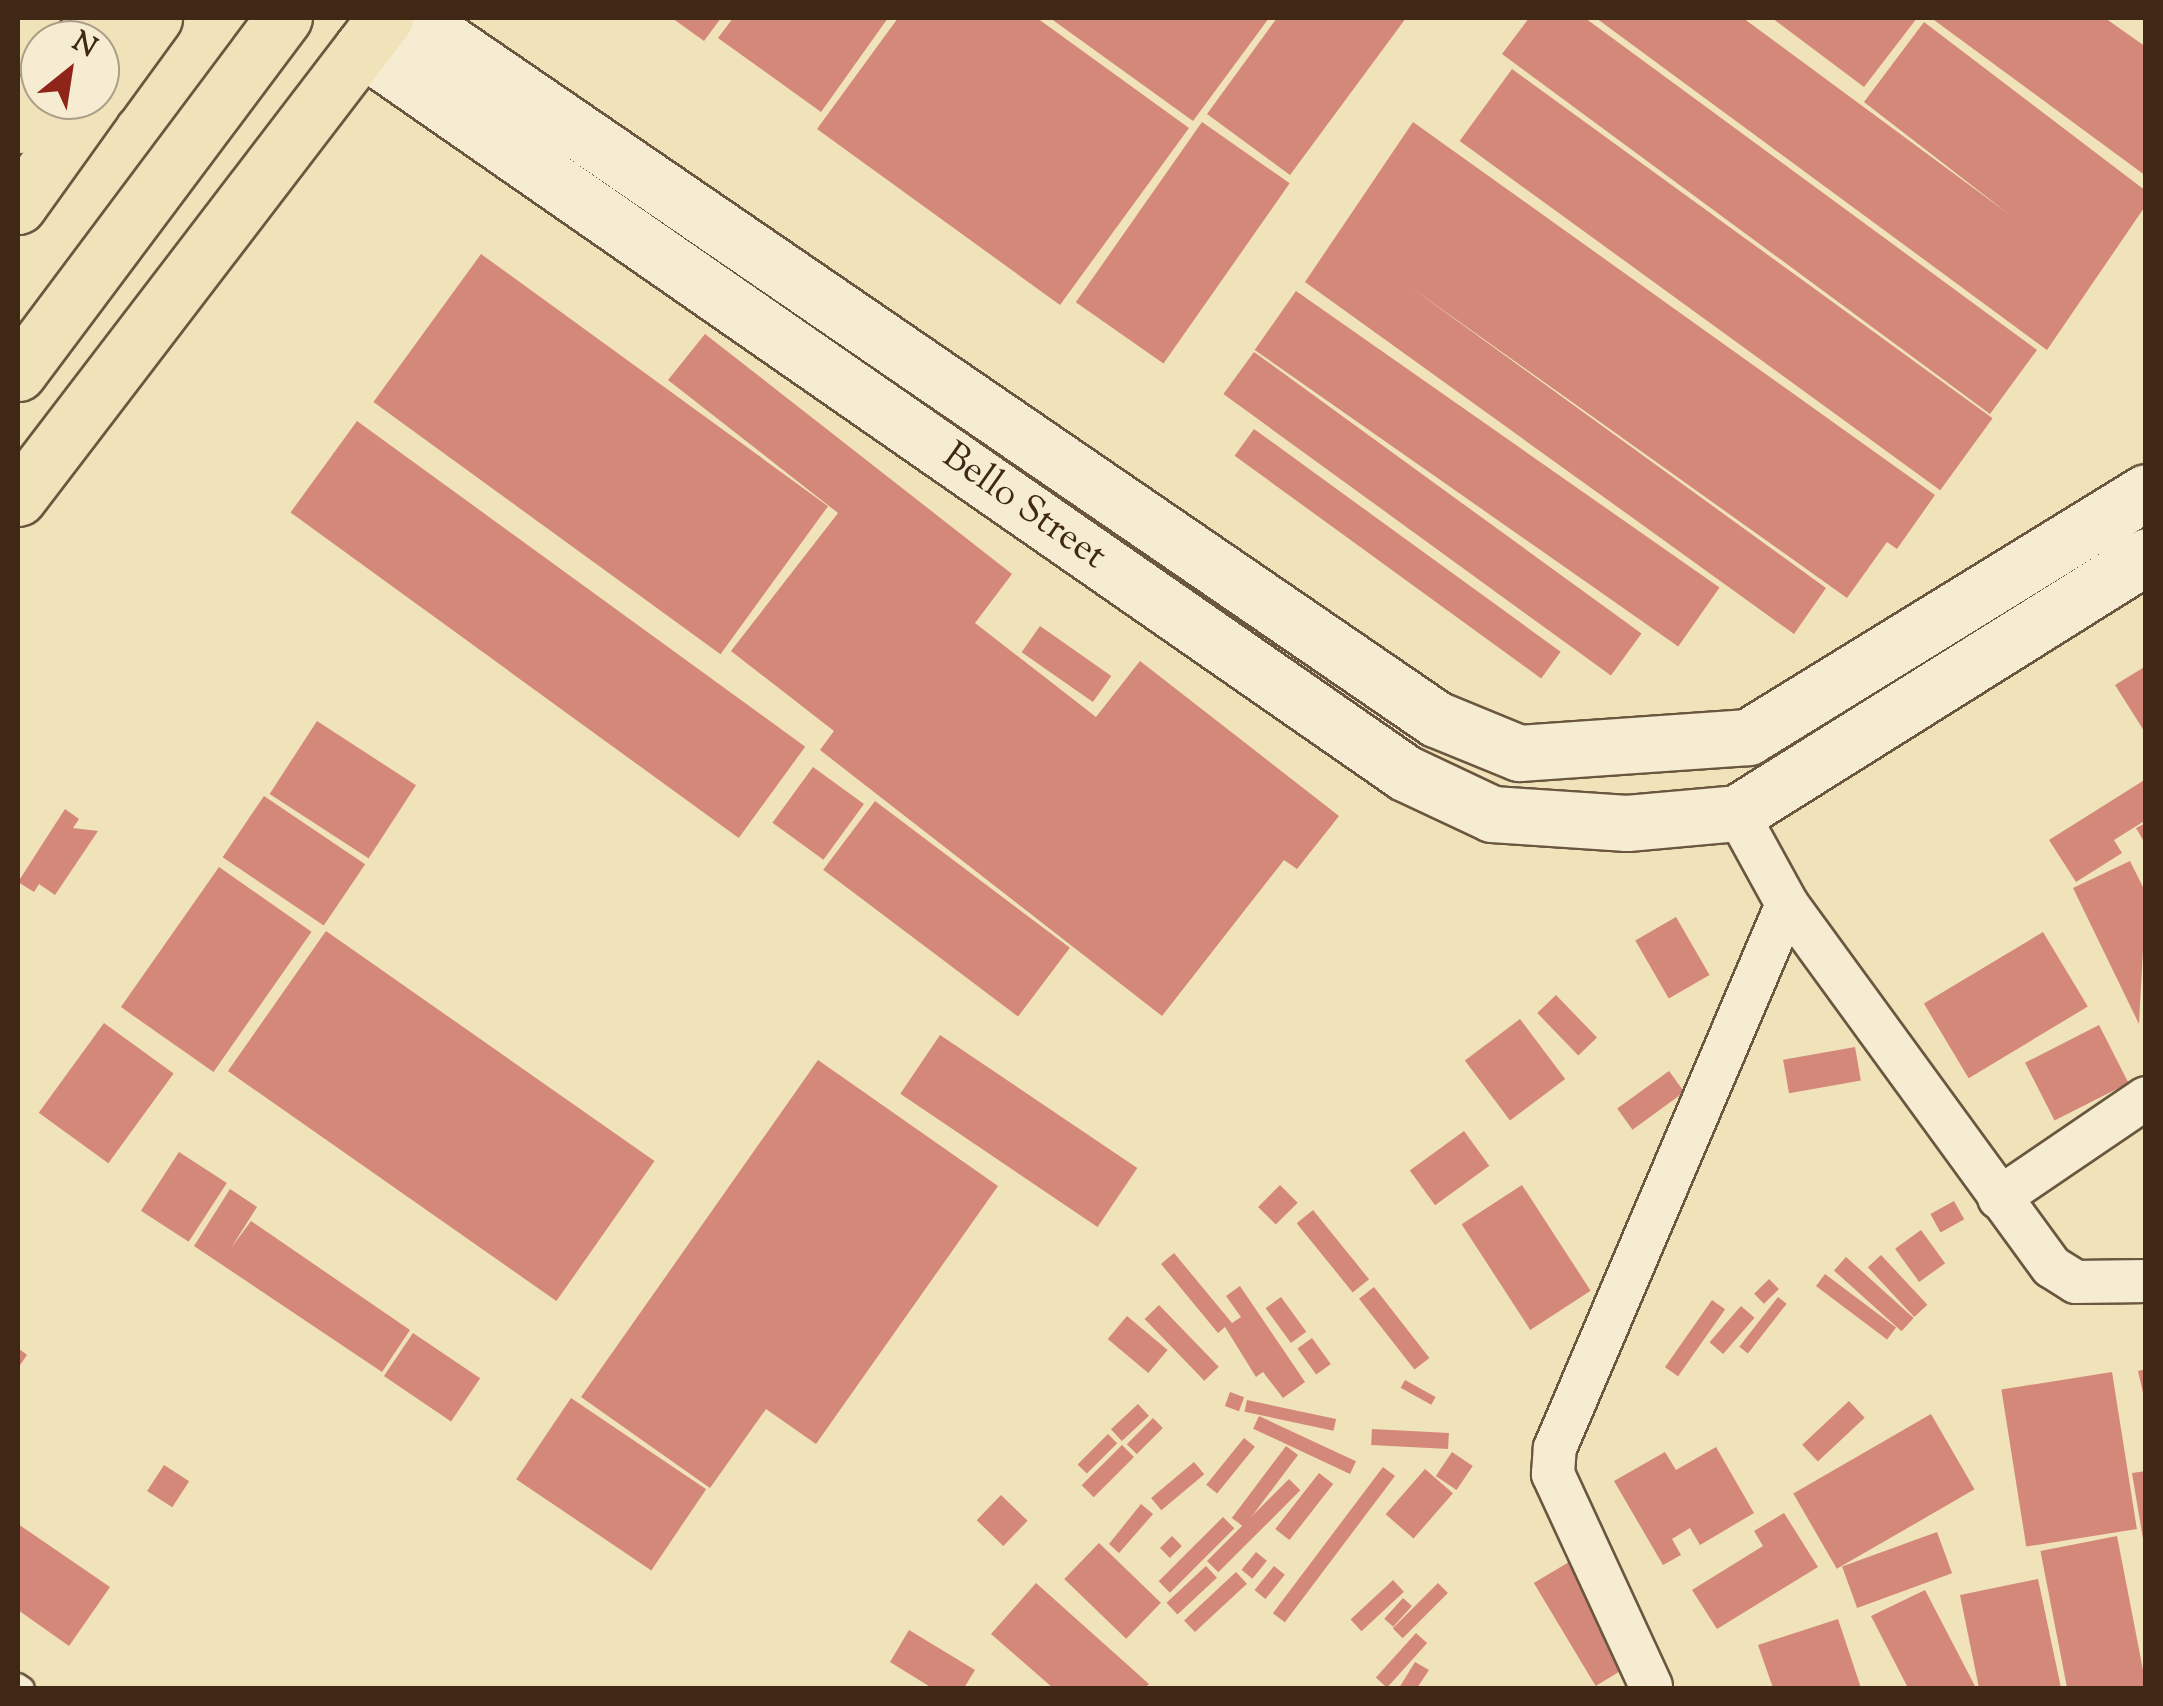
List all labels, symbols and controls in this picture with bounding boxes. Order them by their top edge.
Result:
north arrow [20,20,120,120]
text: N [64,23,104,69]
street label: Bello Street [932,435,1114,581]

